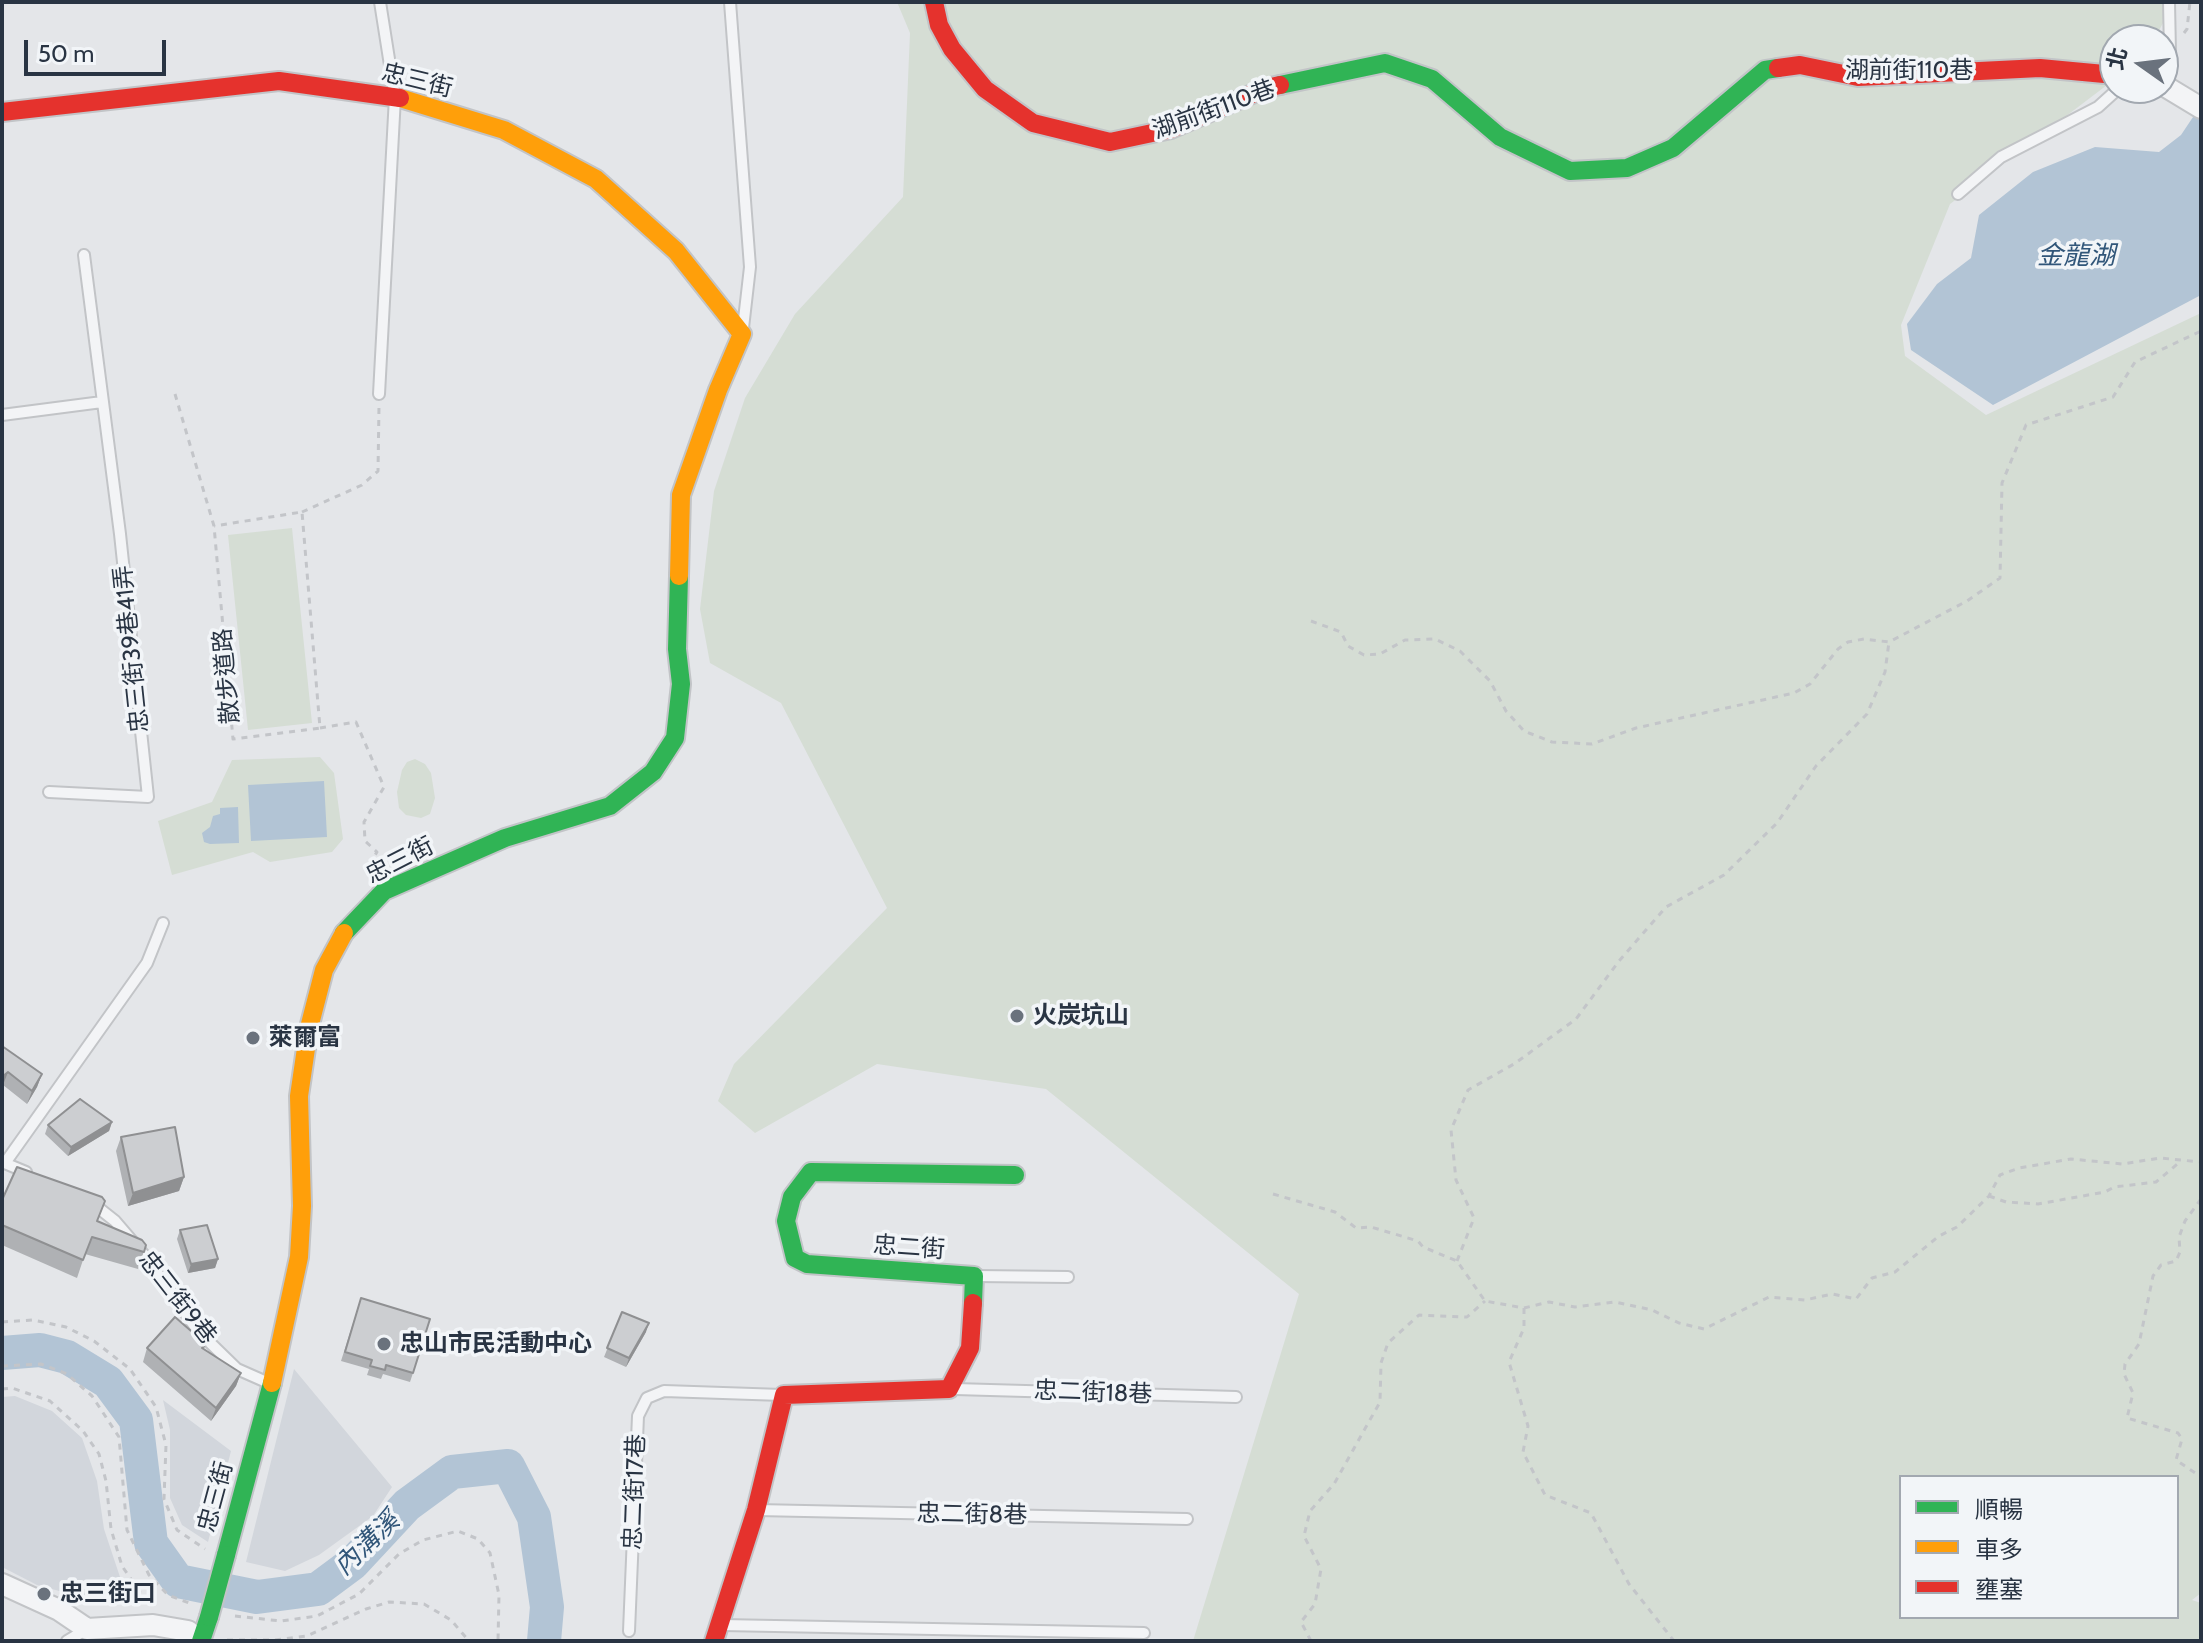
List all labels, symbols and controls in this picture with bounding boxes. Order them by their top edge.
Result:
scale bar [28,24,170,74]
north arrow [2099,24,2179,104]
text: 50 m [38,39,94,68]
text: 北 [2101,45,2133,73]
street label: 湖前街110巷 [1845,57,1973,85]
street label: 忠三街 [379,58,455,104]
street label: 湖前街110巷 [1149,75,1279,145]
water label: 金龍湖 [2037,240,2115,272]
street label: 忠三街39巷41弄 [109,564,155,734]
street label: 散步道路 [208,627,246,725]
street label: 忠三街 [361,832,439,890]
place label: 火炭坑山 [1033,1002,1129,1030]
marker: 火炭坑山 [1008,1007,1026,1025]
place label: 萊爾富 [269,1024,341,1052]
marker: 萊爾富 [244,1029,262,1047]
street label: 忠二街 [872,1231,946,1265]
street label: 忠三街9巷 [132,1246,222,1350]
place label: 忠山市民活動中心 [400,1330,592,1358]
marker: 忠山市民活動中心 [375,1335,393,1353]
street label: 忠二街18巷 [1033,1377,1153,1409]
street label: 忠二街17巷 [619,1434,651,1550]
street label: 忠三街 [193,1458,239,1536]
legend [1899,1475,2179,1619]
text: 順暢 [1975,1495,2023,1524]
street label: 忠二街8巷 [916,1500,1028,1530]
water label: 內溝溪 [328,1506,406,1582]
text: 車多 [1975,1535,2023,1564]
text: 壅塞 [1975,1575,2023,1604]
place label: 忠三街口 [60,1580,156,1608]
marker: 忠三街口 [35,1585,53,1603]

